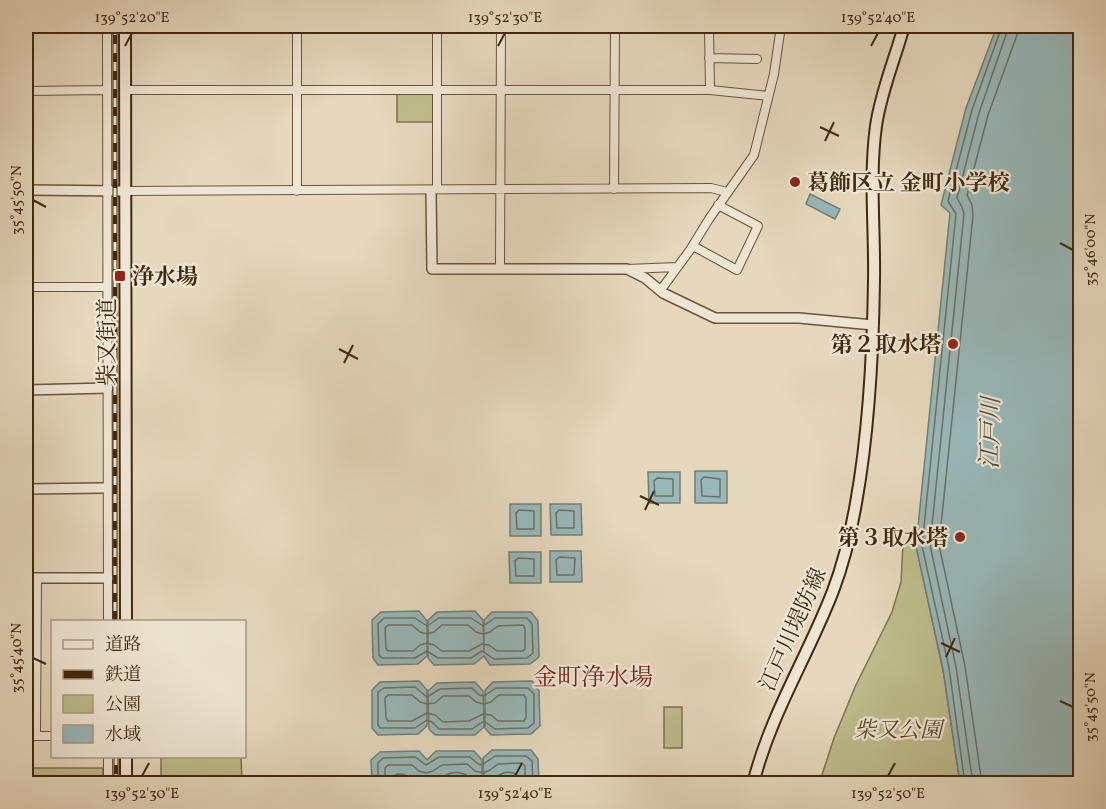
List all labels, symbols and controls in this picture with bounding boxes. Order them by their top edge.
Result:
text: 139°52'20"E [95,8,169,29]
text: 139°52'30"E [468,8,542,29]
text: 139°52'40"E [841,8,915,29]
text: 35°45'50"N [7,165,28,235]
place label: 葛飾区立 金町小学校 [807,169,1009,200]
marker: 葛飾区立 金町小学校 [788,175,802,189]
text: 35°46'00"N [1081,214,1102,286]
place label: 浄水場 [132,263,198,294]
marker: 浄水場 [113,269,127,283]
street label: 柴又街道 [93,298,124,386]
place label: 第２取水塔 [831,331,941,362]
marker: 第２取水塔 [946,337,960,351]
water label: 江戸川 [974,394,1010,469]
place label: 第３取水塔 [838,524,948,555]
marker: 第３取水塔 [953,530,967,544]
street label: 江戸川堤防線 [753,563,835,697]
legend [51,620,246,758]
text: 35°45'40"N [7,623,28,693]
text: 道路 [105,633,141,658]
district label: 金町浄水場 [533,662,653,696]
text: 鉄道 [105,663,141,688]
text: 35°45'50"N [1081,672,1102,742]
text: 公園 [105,693,141,718]
park label: 柴又公園 [854,716,945,747]
text: 水域 [105,723,141,748]
text: 139°52'30"E [105,784,179,805]
text: 139°52'40"E [478,784,552,805]
text: 139°52'50"E [851,784,925,805]

